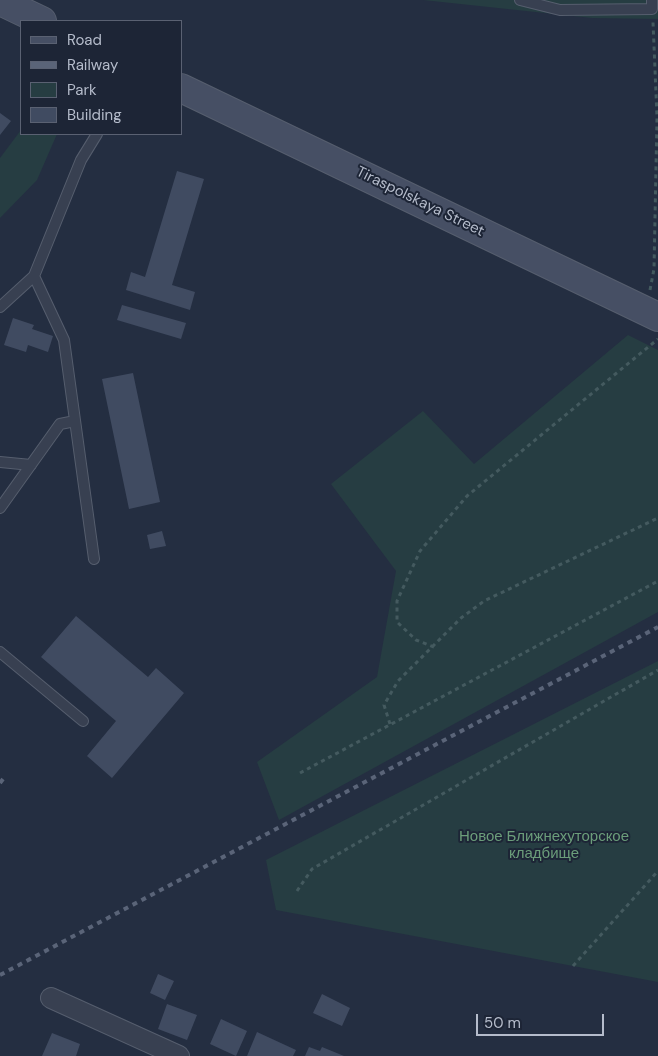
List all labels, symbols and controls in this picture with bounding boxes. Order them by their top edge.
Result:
legend [20,20,182,135]
text: Road [67,30,102,50]
text: Railway [67,55,118,75]
text: Park [67,80,97,100]
text: Building [67,105,122,125]
street label: Tiraspolskaya Street [353,163,487,241]
park label: Новое Ближнехуторское кладбище [459,828,629,863]
scale bar [478,1004,606,1036]
text: 50 m [484,1013,521,1033]

